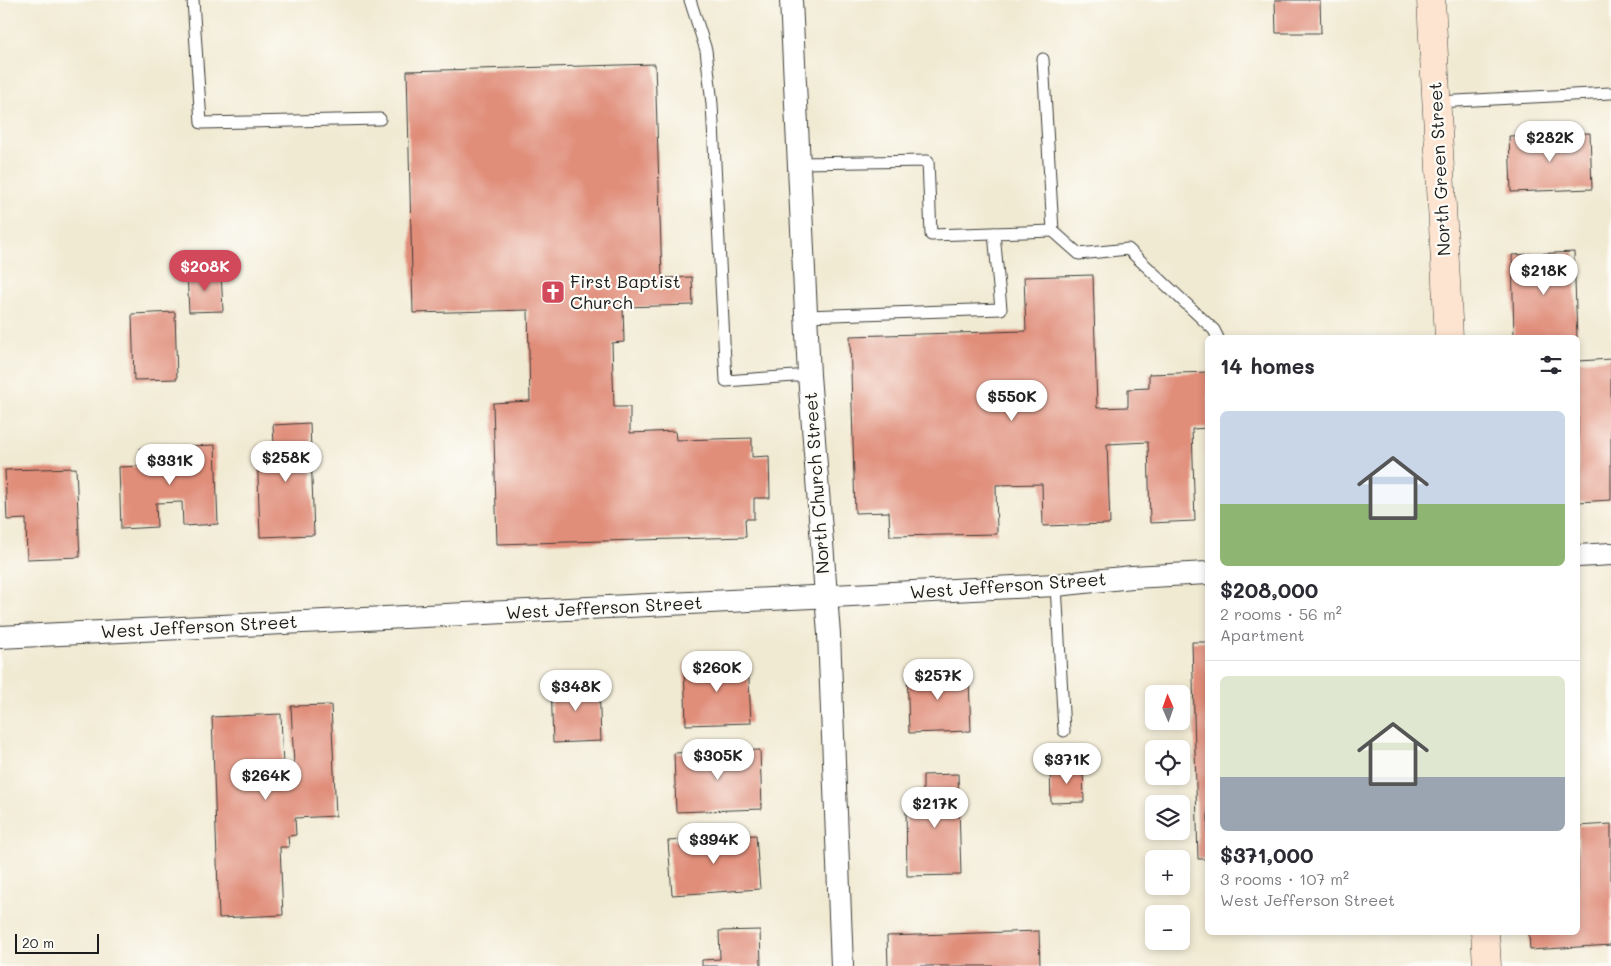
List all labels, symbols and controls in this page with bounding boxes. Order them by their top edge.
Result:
street label: North Green Street [1422,81,1456,257]
pin: $282K [1515,120,1585,163]
text: $282K [1526,126,1574,147]
pin: $208K [170,250,240,292]
pin: $218K [1509,254,1579,296]
text: $208K [180,255,230,276]
text: $218K [1521,259,1567,280]
place label: First Baptist Church [570,269,681,314]
church icon: First Baptist Church [540,279,566,305]
icon: filters [1537,351,1565,379]
text: 14 homes [1220,352,1315,379]
pin: $550K [977,380,1047,422]
text: $550K [987,385,1037,406]
street label: North Church Street [798,391,834,575]
pin: $258K [251,440,321,483]
icon: home [1348,443,1438,533]
pin: $331K [135,444,205,486]
text: $258K [262,446,310,467]
text: $331K [147,449,193,470]
street label: West Jefferson Street [909,566,1107,604]
text: $208,000 [1220,576,1318,603]
street label: West Jefferson Street [505,590,703,624]
text: 2 rooms · 56 m² [1220,603,1342,624]
street label: West Jefferson Street [100,609,298,643]
text: Apartment [1220,624,1305,645]
pin: $260K [682,650,752,693]
text: $260K [692,656,742,677]
pin: $257K [903,658,973,701]
text: $257K [914,664,962,685]
pin: $348K [541,670,611,712]
text: $348K [551,675,601,696]
north arrow [1145,685,1190,730]
map controls [1145,685,1190,950]
icon: home [1348,709,1438,799]
pin: $305K [683,738,753,781]
button: locate [1145,740,1190,785]
pin: $371K [1032,742,1102,785]
text: $305K [693,744,743,765]
text: $371K [1044,748,1090,769]
pin: $264K [231,758,301,801]
text: $264K [241,764,291,785]
pin: $217K [900,786,970,829]
text: $217K [912,792,958,813]
button: layers [1145,795,1190,840]
pin: $394K [679,822,749,865]
text: $394K [689,828,739,849]
text: $371,000 [1220,841,1314,868]
button: + [1145,850,1190,895]
text: 3 rooms · 107 m² [1220,868,1349,889]
text: West Jefferson Street [1220,889,1395,910]
button: − [1145,905,1190,950]
scale bar [15,931,99,954]
text: 20 m [22,933,54,952]

